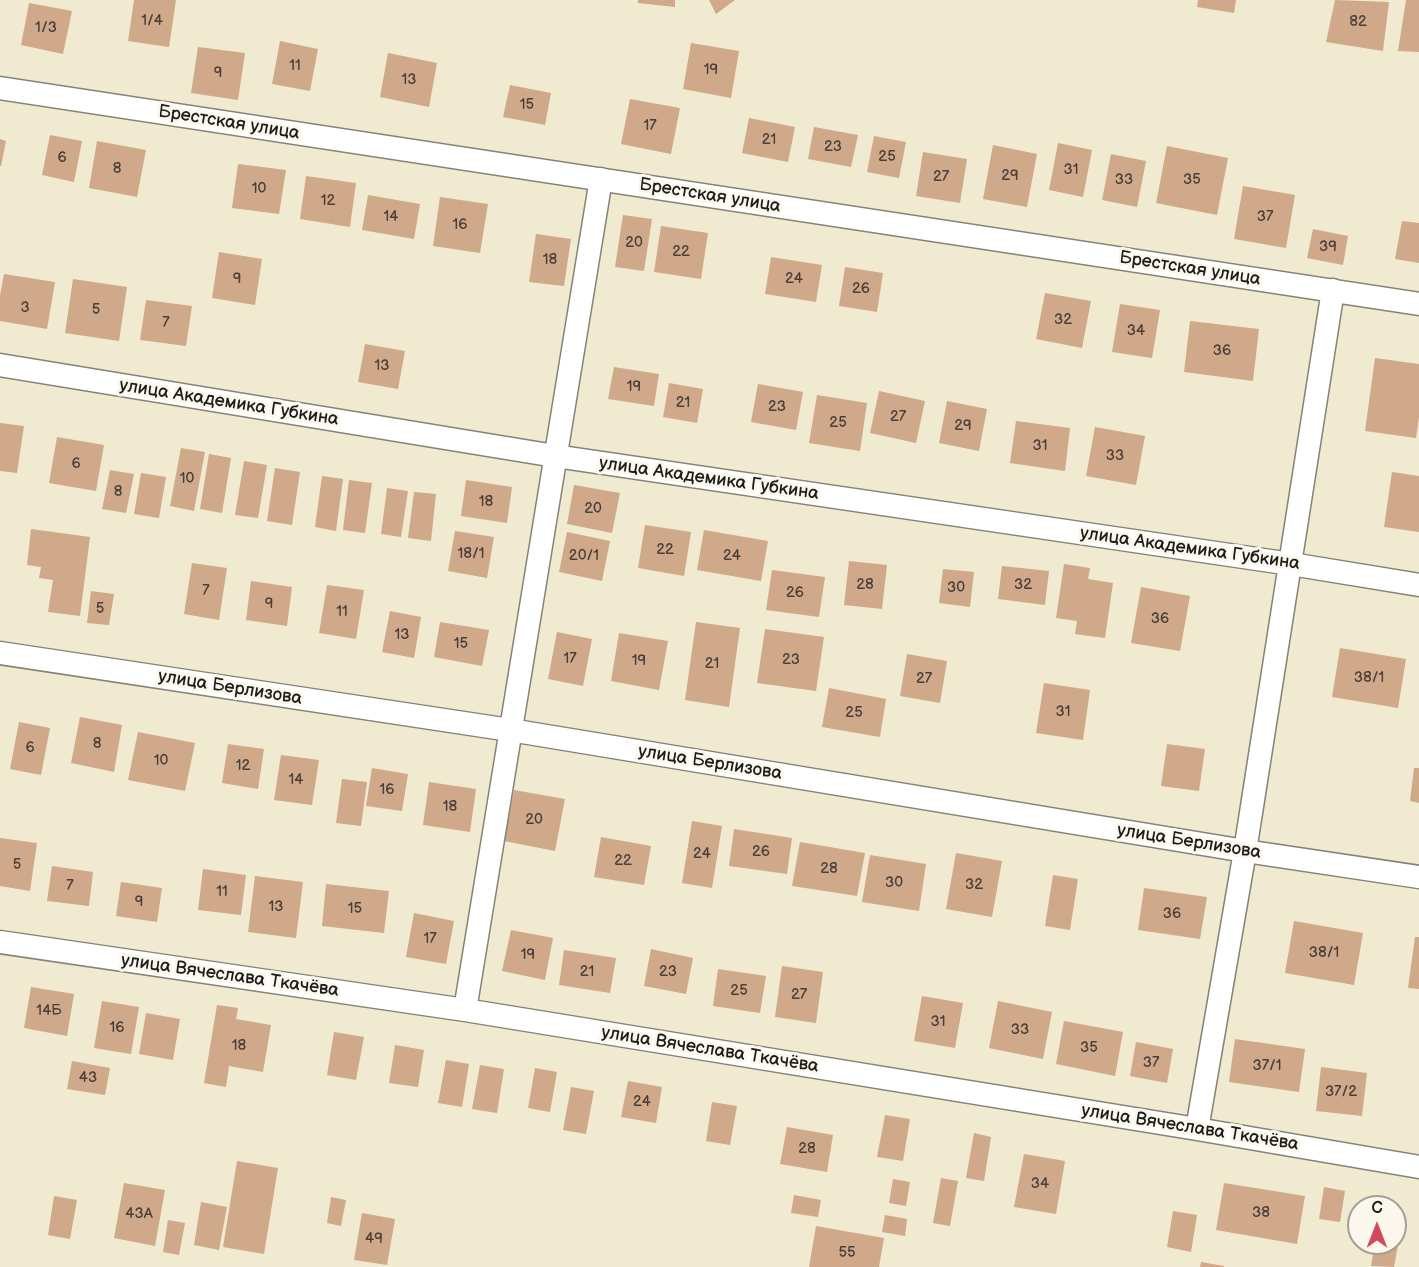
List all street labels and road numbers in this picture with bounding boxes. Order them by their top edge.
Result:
street label: Брестская улица [157,101,301,145]
street label: Брестская улица [638,174,782,218]
street label: Брестская улица [1118,247,1262,291]
street label: улица Академика Губкина [118,375,340,431]
street label: улица Академика Губкина [598,453,820,505]
street label: улица Академика Губкина [1079,523,1301,575]
street label: улица Берлизова [156,666,304,710]
street label: улица Берлизова [636,741,784,785]
street label: улица Берлизова [1115,820,1263,864]
street label: улица Вячеслава Ткачёва [120,950,340,1002]
street label: улица Вячеслава Ткачёва [600,1022,820,1078]
street label: улица Вячеслава Ткачёва [1080,1100,1300,1156]

